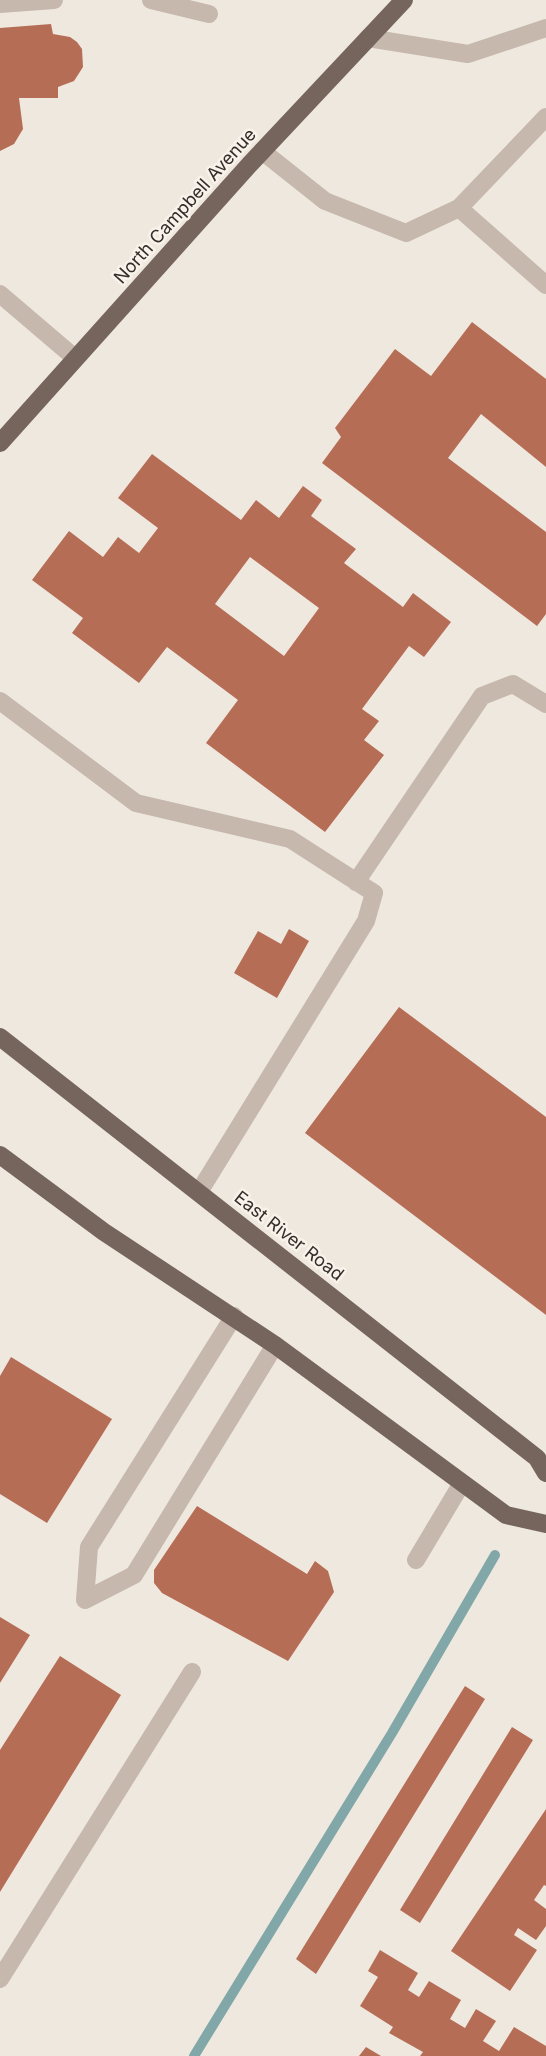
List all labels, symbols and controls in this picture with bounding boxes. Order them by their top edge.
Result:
street label: North Campbell Avenue [109,124,260,288]
street label: East River Road [231,1186,348,1285]

